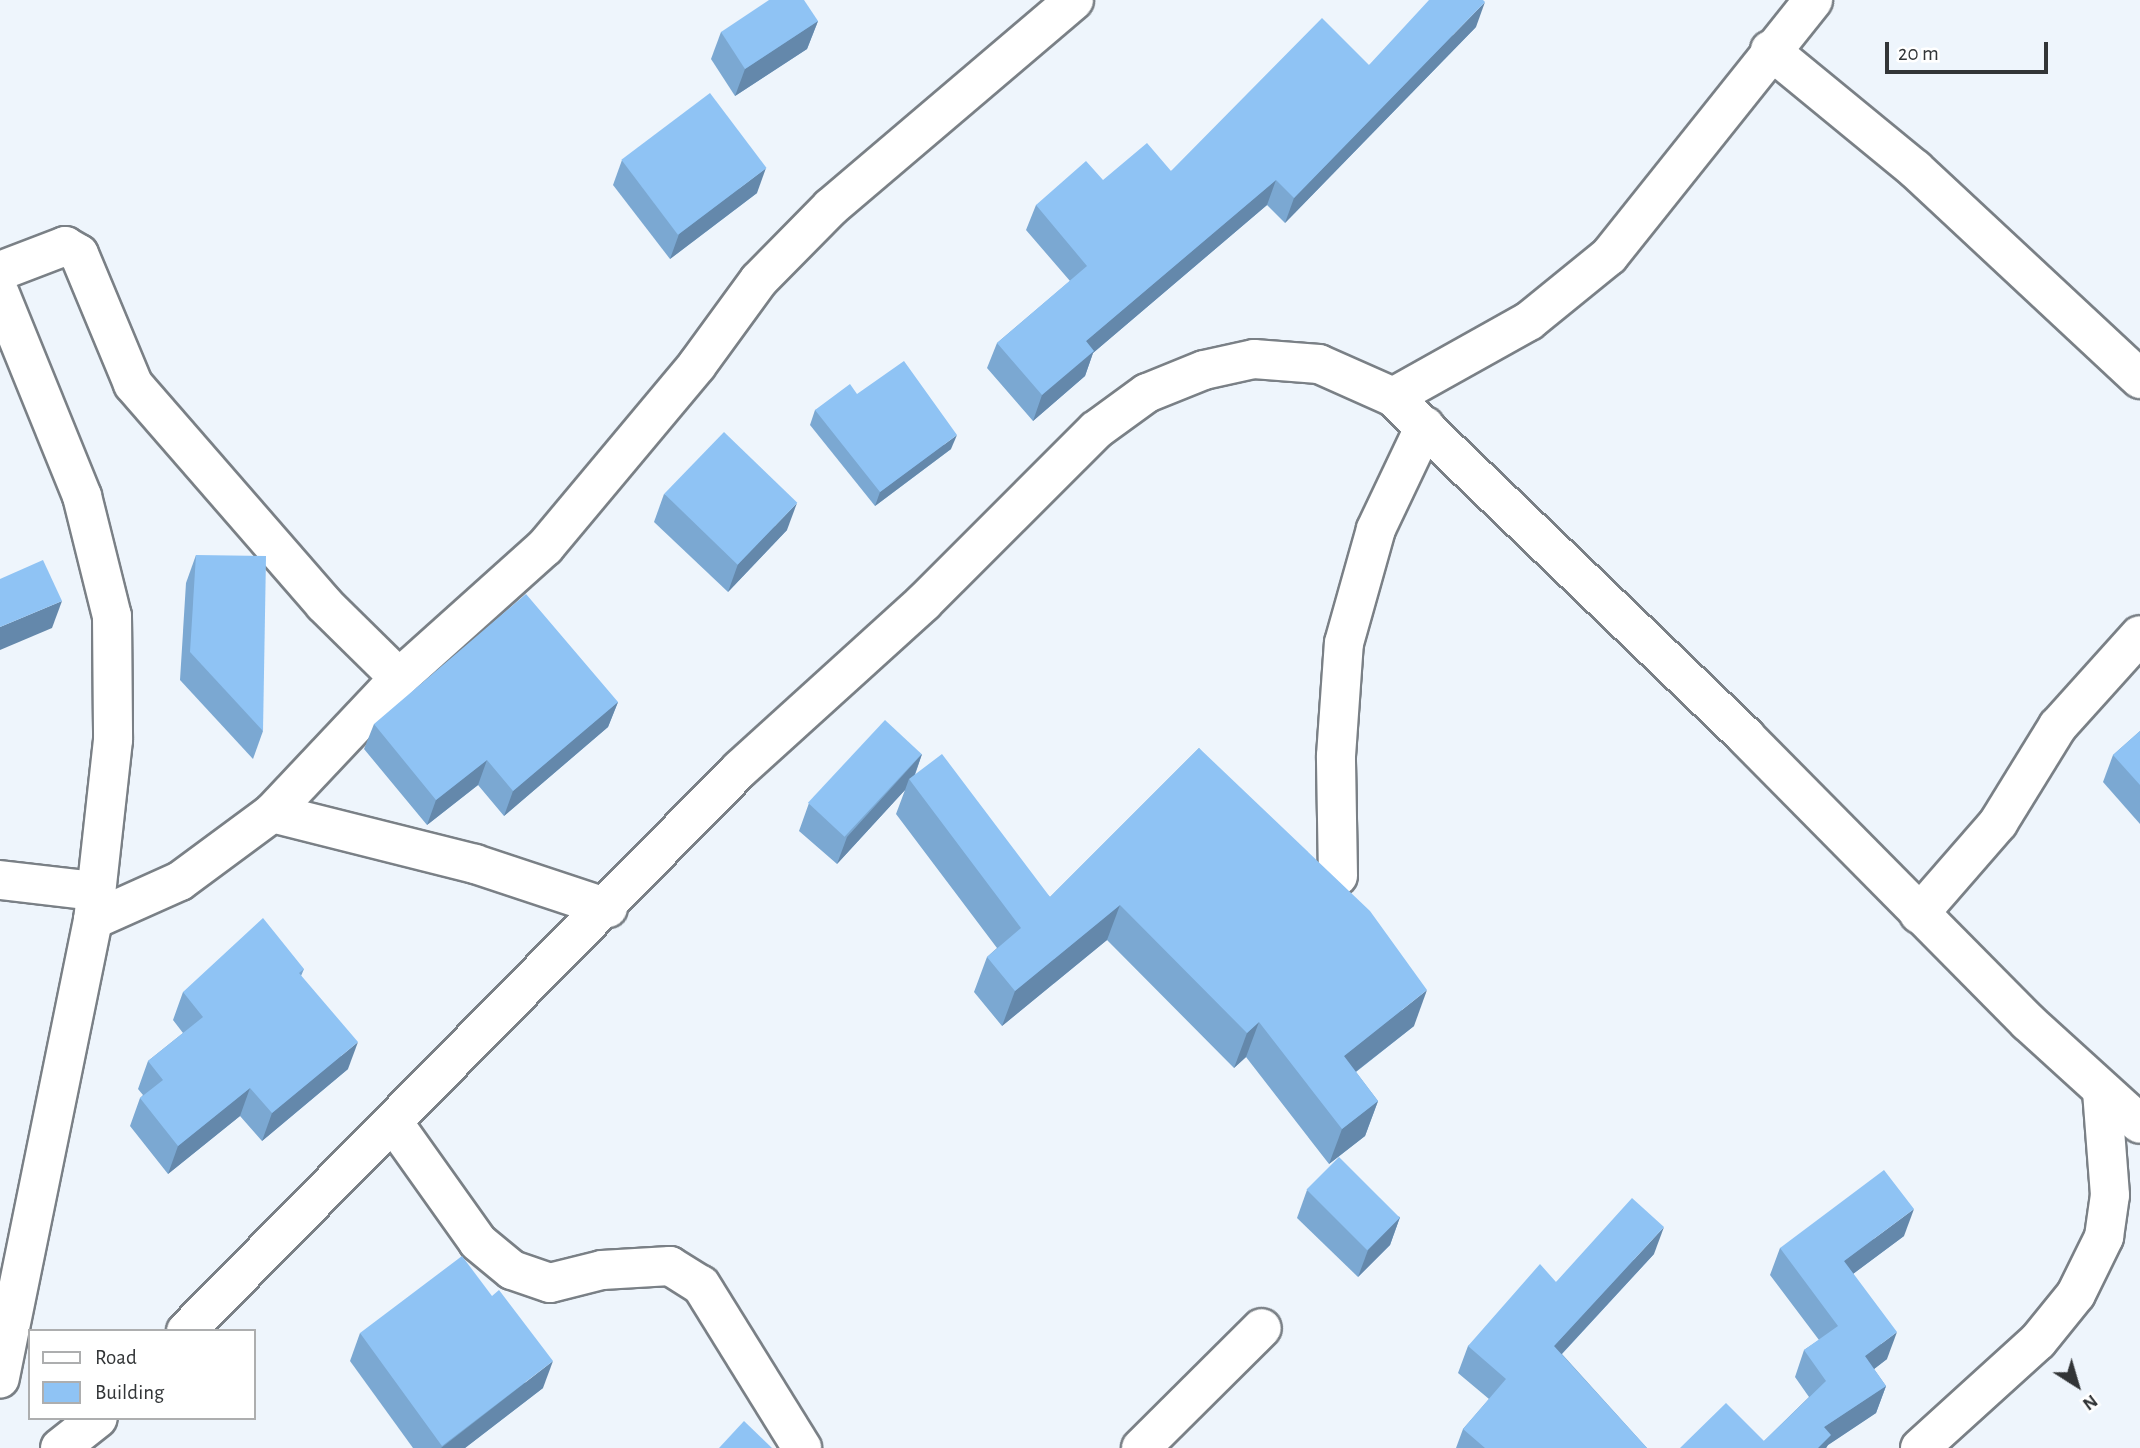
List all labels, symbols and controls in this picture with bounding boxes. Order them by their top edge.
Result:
scale bar [1888,28,2051,72]
text: 20 m [1898,43,1939,64]
legend [28,1329,256,1420]
text: Road [95,1347,137,1368]
north arrow [2042,1350,2112,1420]
text: Building [95,1382,164,1403]
text: N [2079,1391,2101,1414]

